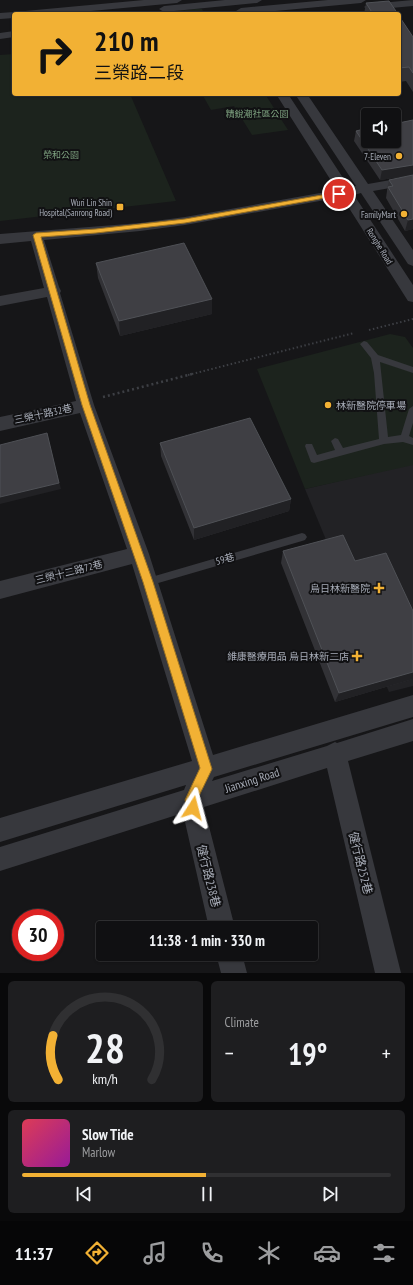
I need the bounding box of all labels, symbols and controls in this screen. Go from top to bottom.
text: 210 m [94,22,158,59]
icon: right [28,28,80,80]
text: 三榮路二段 [94,61,184,84]
park label: 精銳潮社區公園 [225,108,289,119]
map controls [361,108,401,148]
button: sound [361,108,401,148]
park label: 榮和公園 [43,149,79,160]
place label: 7-Eleven [364,151,391,162]
marker: 7-Eleven [394,151,404,161]
pin [322,177,356,211]
icon: arrive [328,183,350,205]
place label: Wuri Lin Shin Hospital(Sanrong Road) [39,197,113,219]
marker: Wuri Lin Shin Hospital(Sanrong Road) [115,202,125,212]
place label: FamilyMart [361,209,397,220]
marker: FamilyMart [399,209,409,219]
street label: Ronghe Road [365,226,395,266]
place label: 林新醫院停車場 [336,399,406,412]
marker: 林新醫院停車場 [323,400,333,410]
street label: 三榮十路32巷 [13,402,73,426]
street label: 59巷 [214,550,236,568]
street label: 三榮十二路72巷 [34,557,104,587]
place label: 烏日林新醫院 [310,582,370,595]
marker: 烏日林新醫院 [373,582,385,594]
place label: 維康醫療用品 烏日林新二店 [227,650,349,663]
marker: 維康醫療用品 烏日林新二店 [352,651,362,661]
street label: Jianxing Road [222,764,281,796]
position arrow [172,787,214,829]
street label: 健行路252巷 [346,830,376,896]
street label: 健行路238巷 [194,843,224,909]
speed limit sign: 30 [12,909,64,961]
text: 11:38 · 1 min · 330 m [149,931,265,950]
text: Climate [225,1014,259,1031]
text: 28 [85,1020,125,1073]
text: 19° [288,1034,328,1073]
text: − [225,1039,234,1067]
text: + [382,1039,391,1067]
text: km/h [93,1068,118,1087]
text: Slow Tide [82,1125,134,1144]
text: Marlow [82,1144,115,1161]
icon: previous [73,1183,95,1205]
icon: pause [196,1183,218,1205]
icon: next [319,1183,341,1205]
icon: directions [83,1239,111,1267]
icon: music [141,1239,169,1267]
icon: phone [198,1239,226,1267]
icon: climate [255,1239,283,1267]
icon: car [313,1239,341,1267]
icon: filters [370,1239,398,1267]
text: 11:37 [15,1242,54,1265]

